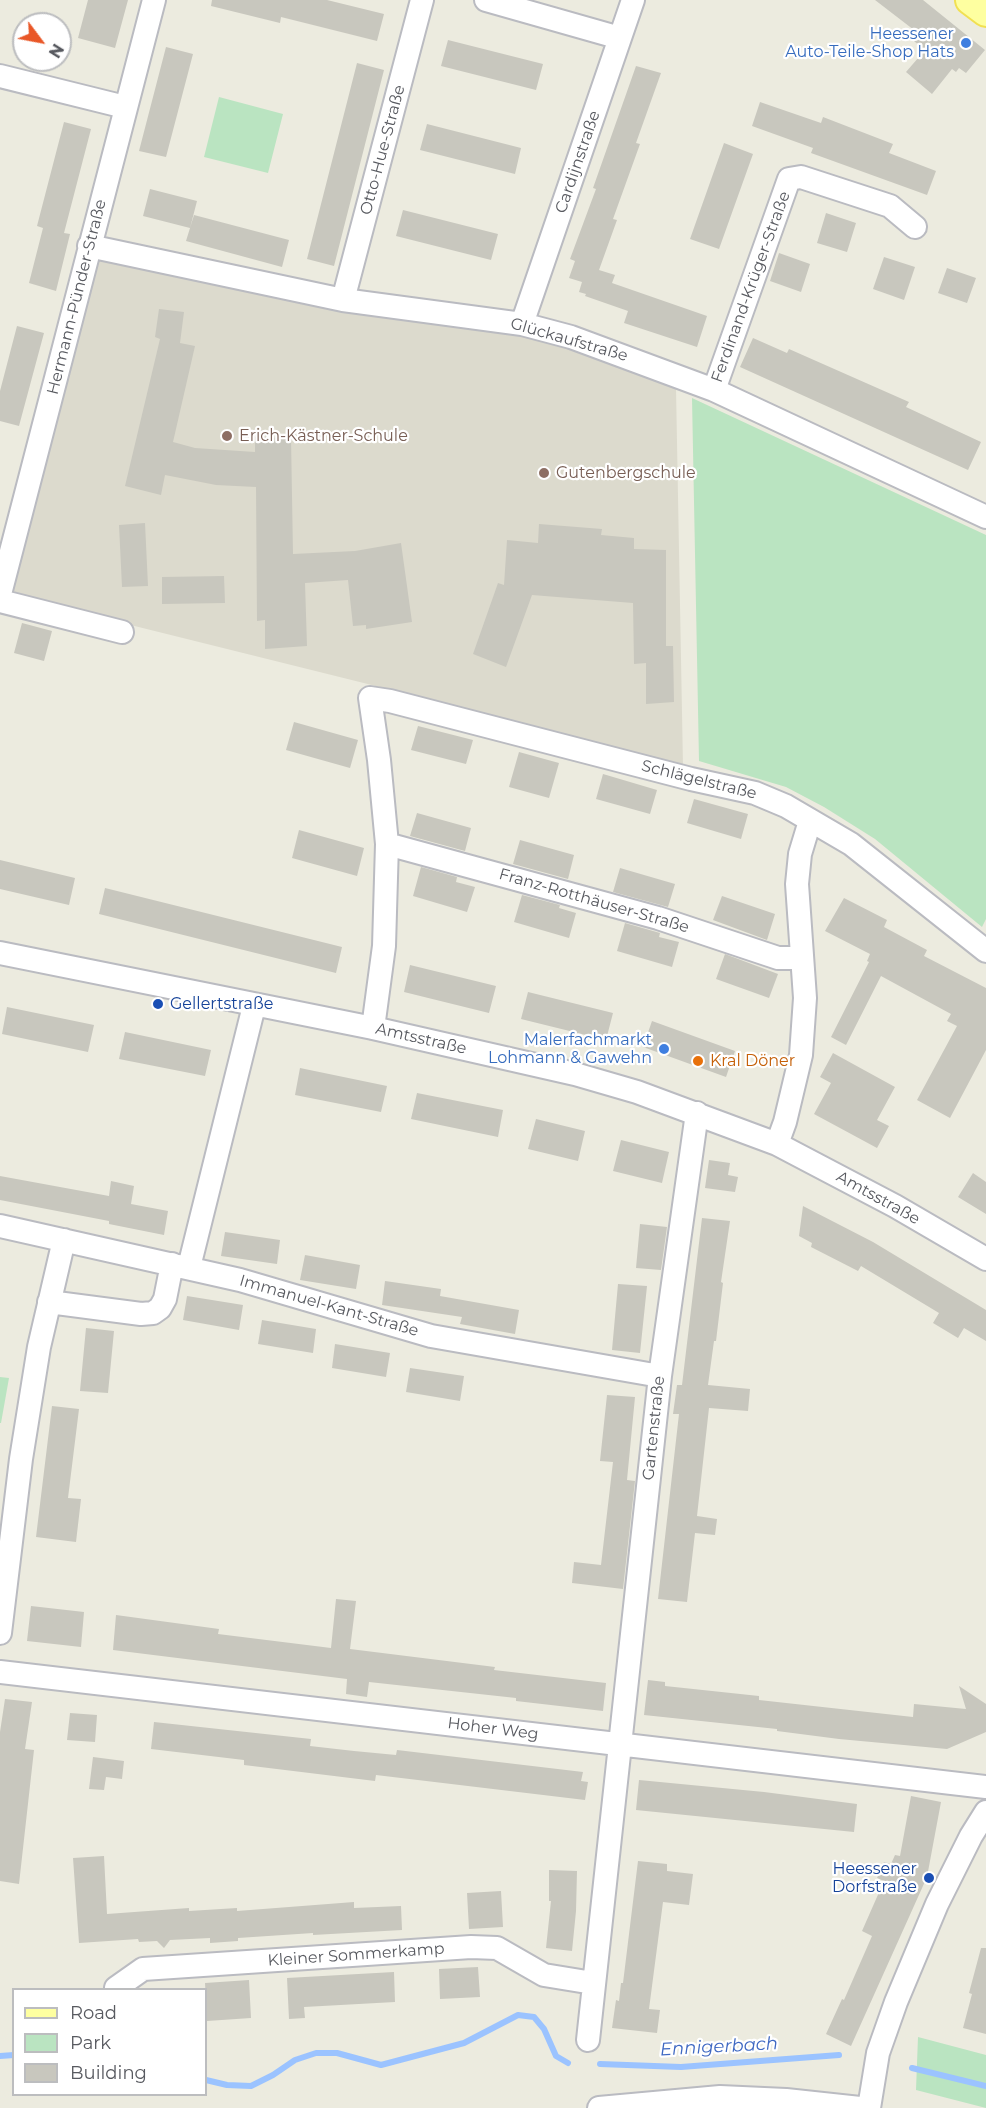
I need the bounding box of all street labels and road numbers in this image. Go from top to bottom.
street label: Otto-Hue-Straße [356,83,410,217]
street label: Cardijnstraße [551,108,605,216]
street label: Ferdinand-Krüger-Straße [707,189,795,385]
street label: Hermann-Pünder-Straße [43,197,111,397]
street label: Glückaufstraße [508,314,630,366]
street label: Schlägelstraße [639,756,759,804]
street label: Franz-Rotthäuser-Straße [497,865,691,937]
street label: Amtsstraße [374,1019,468,1059]
street label: Amtsstraße [833,1167,923,1229]
street label: Immanuel-Kant-Straße [237,1271,421,1341]
street label: Gartenstraße [639,1375,669,1481]
street label: Hoher Weg [446,1714,540,1744]
street label: Kleiner Sommerkamp [267,1939,445,1971]

